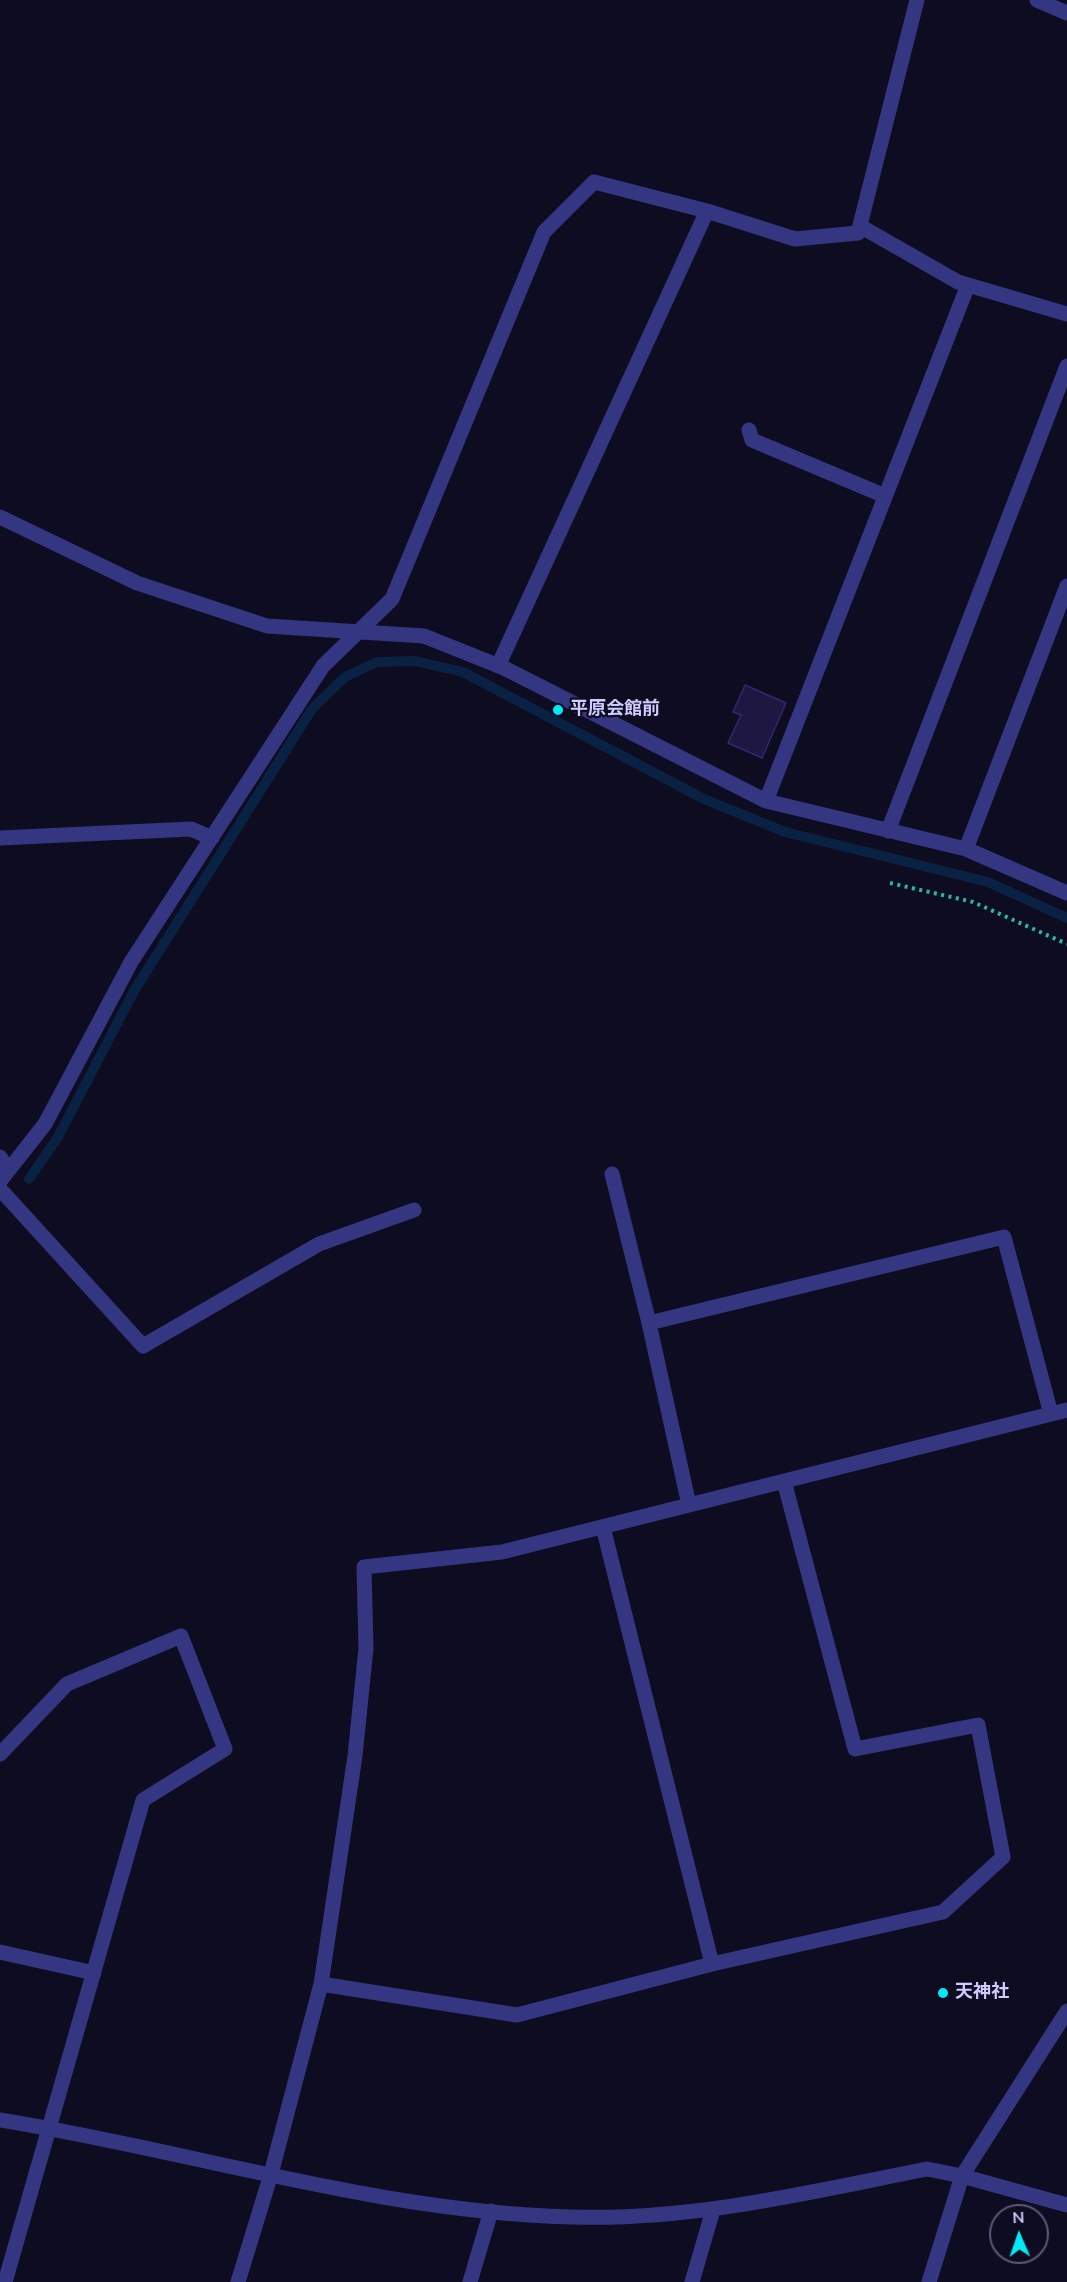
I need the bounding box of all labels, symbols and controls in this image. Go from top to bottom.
place label: 平原会館前 [570,699,660,721]
marker: 平原会館前 [551,703,565,717]
place label: 天神社 [955,1982,1009,2004]
marker: 天神社 [936,1986,950,2000]
north arrow [989,2204,1049,2264]
text: N [1012,2207,1025,2229]

